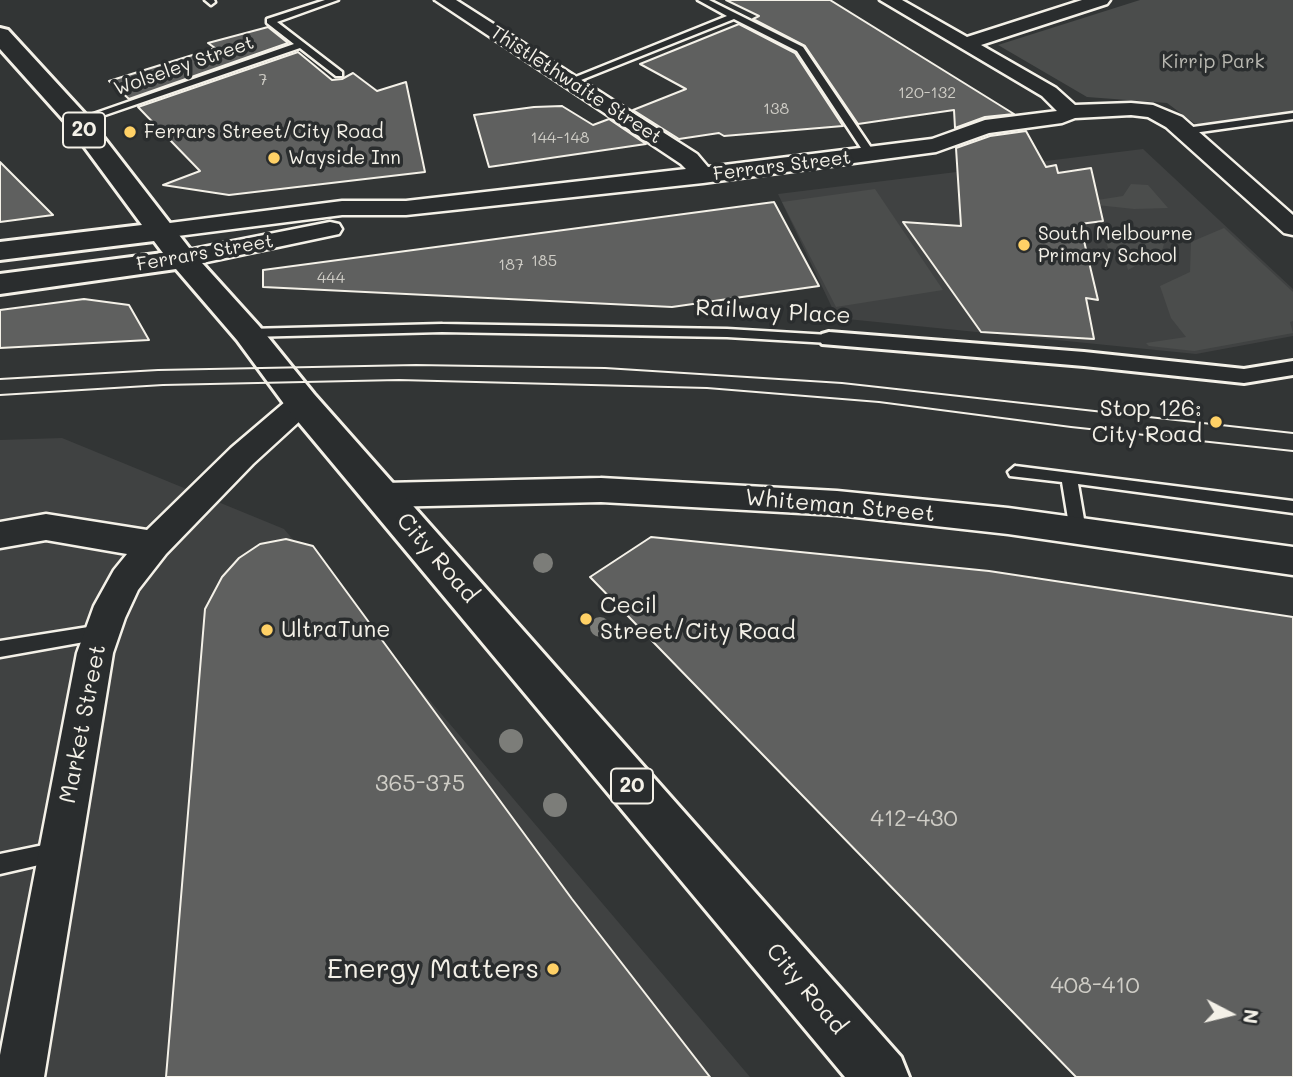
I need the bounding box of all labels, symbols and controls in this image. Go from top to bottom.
street label: Thistlethwaite Street [486,21,666,149]
street label: Wolseley Street [111,31,257,101]
park label: Kirrip Park [1161,51,1265,73]
house number: 7 [259,70,267,90]
house number: 120-132 [898,83,956,103]
house number: 138 [763,99,789,119]
road number: 20 [63,113,105,148]
place label: Ferrars Street/City Road [144,121,384,143]
marker: Ferrars Street/City Road [122,124,138,140]
house number: 144-148 [531,128,589,148]
street label: Ferrars Street [712,146,852,186]
place label: Wayside Inn [288,147,401,169]
marker: Wayside Inn [266,150,282,166]
place label: South Melbourne Primary School [1038,223,1193,267]
street label: Ferrars Street [135,230,275,276]
marker: South Melbourne Primary School [1016,237,1032,253]
house number: 185 [531,251,557,271]
house number: 187 [498,255,524,275]
house number: 444 [317,268,345,288]
street label: Railway Place [695,294,851,330]
place label: Stop 126: City Road [1092,395,1202,449]
marker: Stop 126: City Road [1208,414,1224,430]
street label: Whiteman Street [744,484,936,528]
street label: City Road [390,507,484,609]
place label: Cecil Street/City Road [600,592,796,646]
marker: Cecil Street/City Road [578,611,594,627]
place label: UltraTune [281,616,390,644]
marker: UltraTune [259,622,275,638]
street label: Market Street [54,642,112,806]
road number: 20 [611,768,653,804]
house number: 365-375 [375,770,465,798]
house number: 412-430 [870,805,958,833]
street label: City Road [760,938,852,1040]
place label: Energy Matters [327,952,539,986]
marker: Energy Matters [545,961,561,977]
house number: 408-410 [1050,972,1140,1000]
north arrow [1195,979,1265,1049]
text: N [1238,1008,1265,1025]

